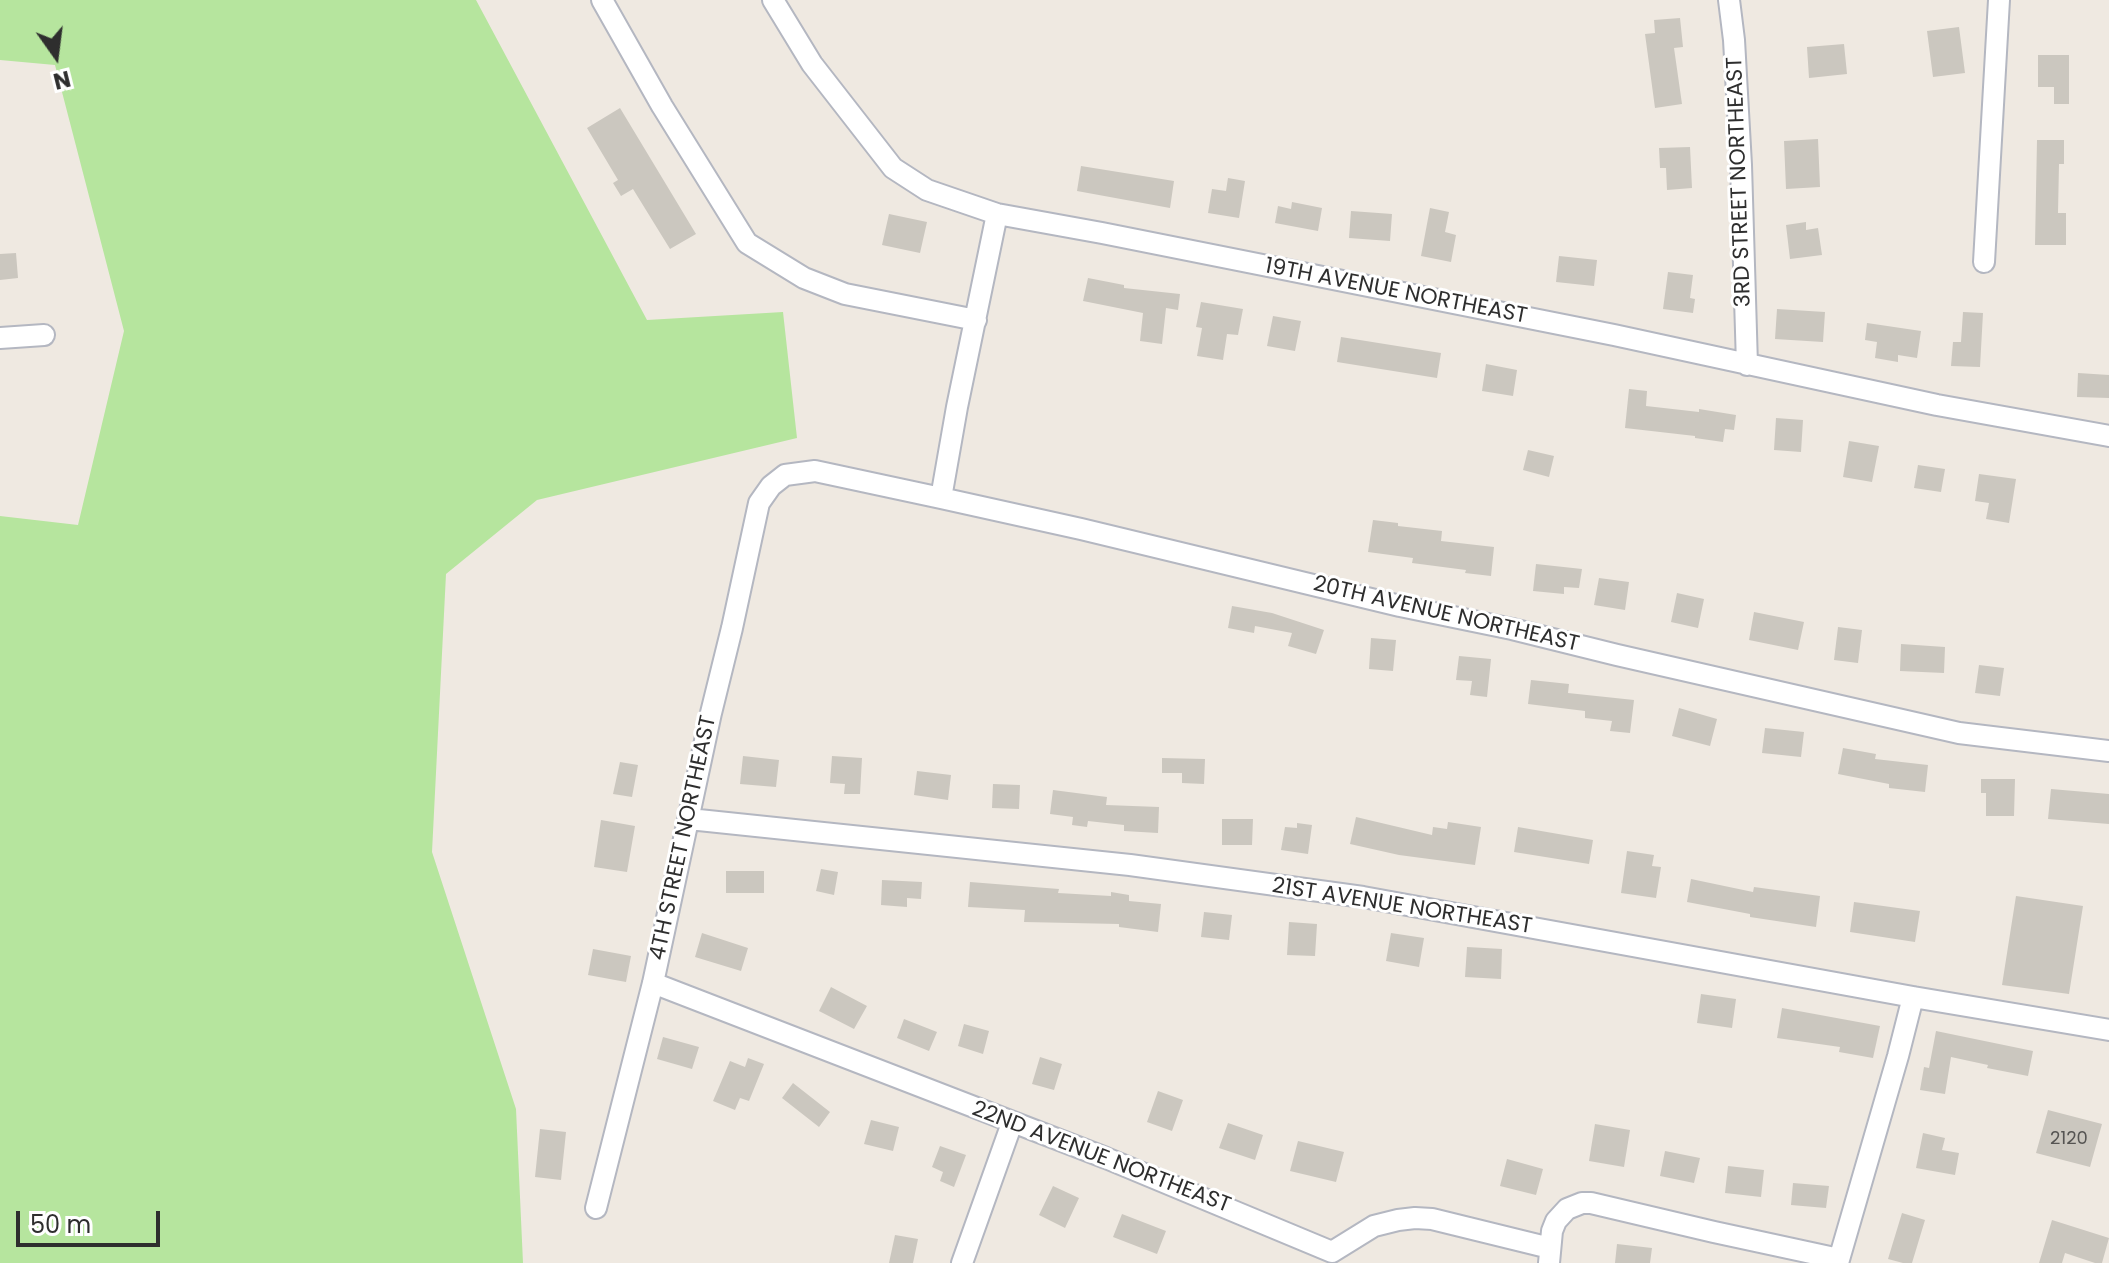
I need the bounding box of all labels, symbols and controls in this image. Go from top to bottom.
north arrow [16,16,96,96]
street label: 3RD STREET NORTHEAST [1722,56,1758,308]
text: N [50,63,74,97]
street label: 19TH AVENUE NORTHEAST [1263,254,1529,330]
street label: 20TH AVENUE NORTHEAST [1310,572,1582,658]
street label: 4TH STREET NORTHEAST [645,713,723,963]
street label: 21ST AVENUE NORTHEAST [1270,873,1534,941]
street label: 22ND AVENUE NORTHEAST [968,1096,1234,1220]
house number: 2120 [2050,1128,2088,1150]
scale bar [20,1195,164,1245]
text: 50 m [30,1208,91,1241]

